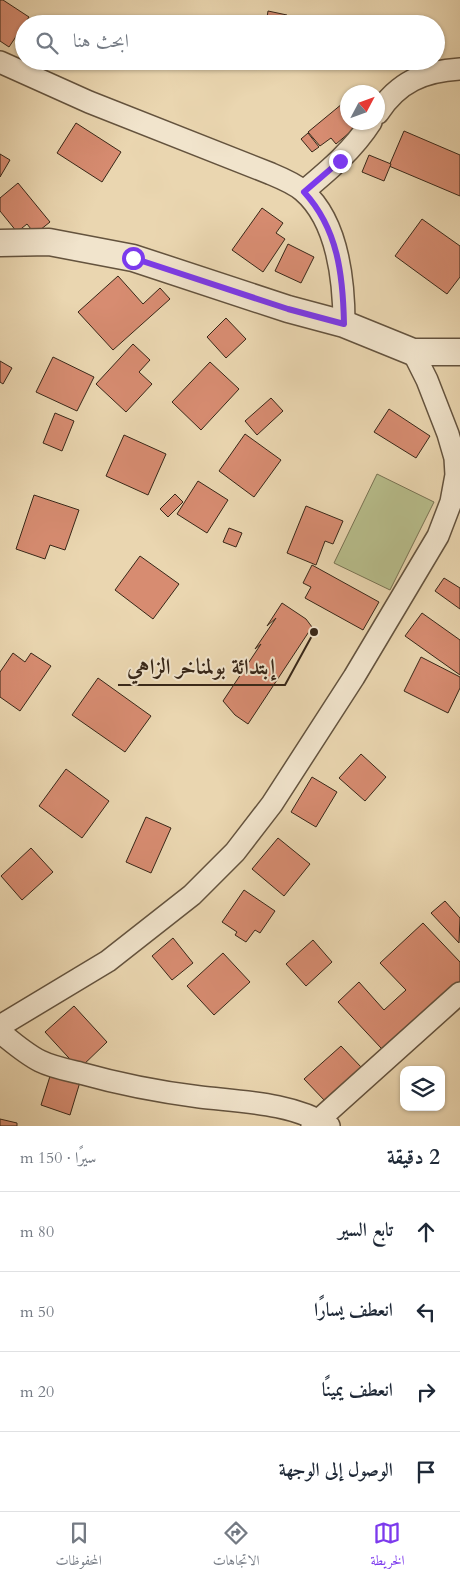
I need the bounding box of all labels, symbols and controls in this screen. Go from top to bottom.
search box [15,15,445,70]
text: ابحث هنا [73,28,129,54]
icon: search [33,29,61,57]
north arrow [340,85,385,130]
route end [329,150,352,173]
route start [122,247,145,270]
callout: إبتدائة بولمناخر الزاهي [118,648,285,685]
text: إبتدائة بولمناخر الزاهي [126,652,277,685]
map controls [400,1066,445,1111]
button: layers [400,1066,445,1111]
text: 2 دقيقة [387,1143,440,1172]
text: سيرًا · 150 m [20,1147,96,1169]
text: تابع السير [338,1217,393,1243]
icon: ahead [412,1218,440,1246]
text: 80 m [20,1221,54,1243]
text: انعطف يسارًا [314,1297,393,1323]
icon: left [412,1298,440,1326]
text: 50 m [20,1301,54,1323]
text: انعطف يمينًا [322,1377,393,1403]
icon: right [412,1378,440,1406]
text: 20 m [20,1381,54,1403]
text: الوصول إلى الوجهة [279,1457,393,1483]
icon: arrive [412,1458,440,1486]
tab: المحفوظات [56,1519,102,1574]
tab: الاتجاهات [213,1519,259,1574]
tab: الخريطة [370,1519,405,1574]

